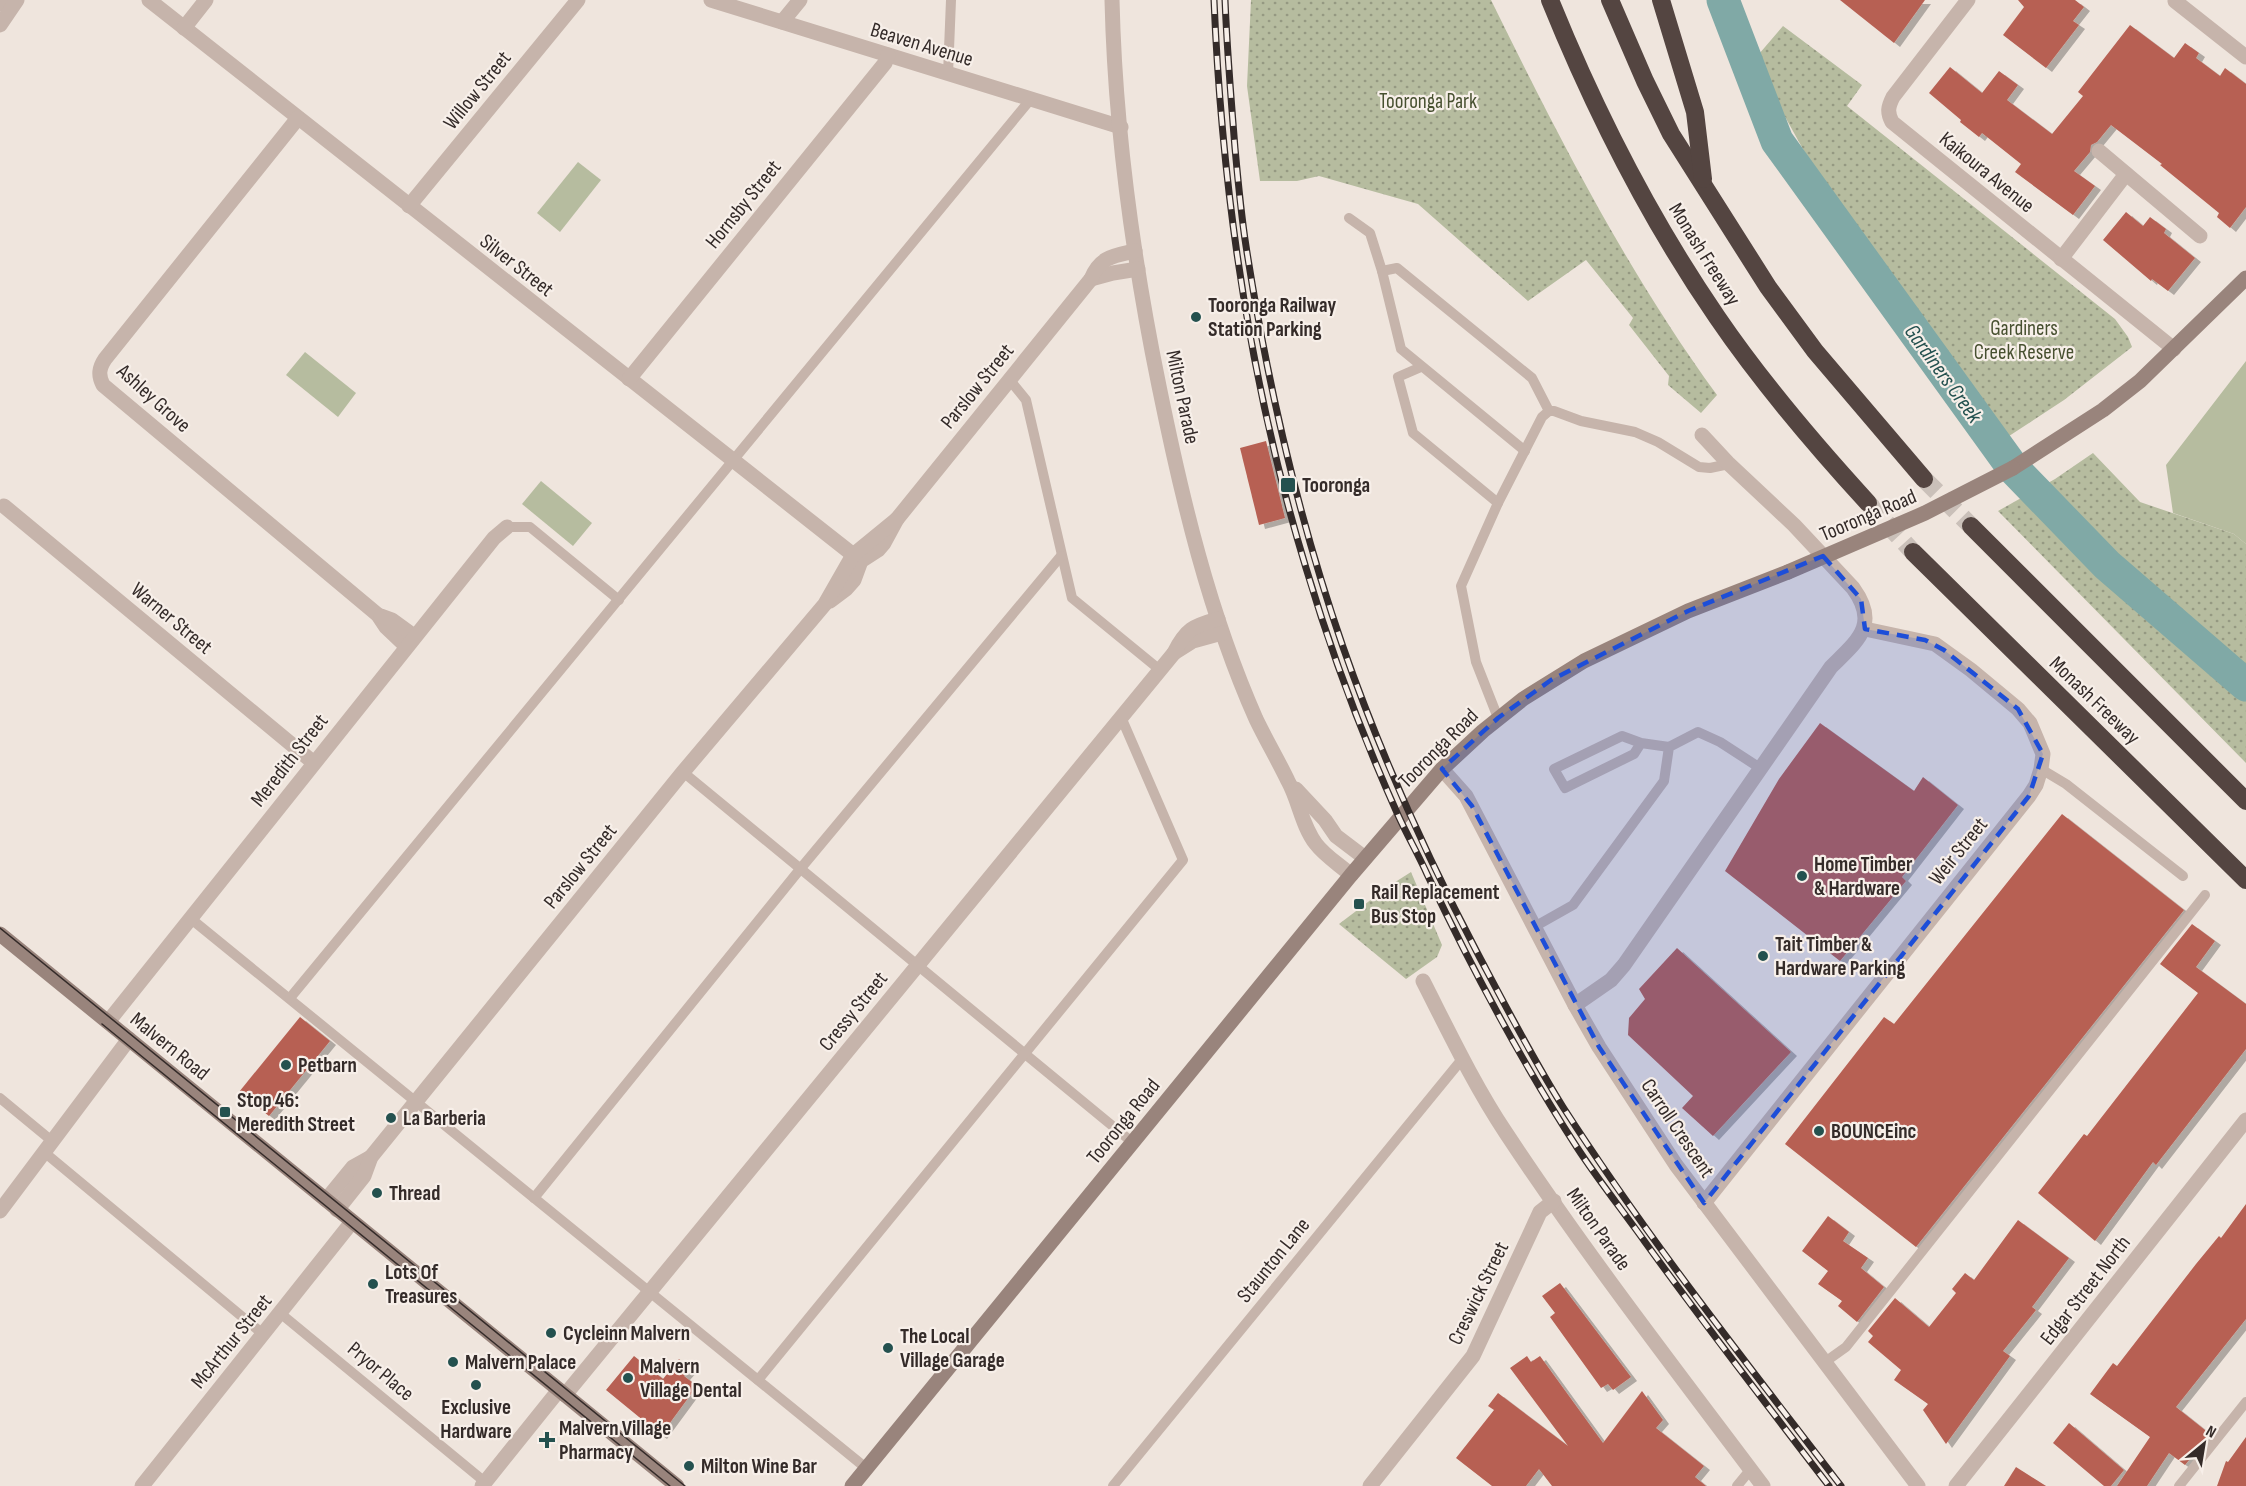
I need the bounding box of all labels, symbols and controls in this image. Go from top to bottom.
street label: Beaven Avenue [868,17,976,72]
street label: Willow Street [438,46,517,134]
park label: Tooronga Park [1379,89,1477,114]
street label: Kaikoura Avenue [1934,126,2039,218]
street label: Hornsby Street [700,155,787,253]
street label: Monash Freeway [1663,198,1746,310]
street label: Silver Street [475,229,559,302]
place label: Tooronga Railway Station Parking [1208,293,1336,342]
marker: Tooronga Railway Station Parking [1189,310,1203,324]
park label: Gardiners Creek Reserve [1974,316,2074,365]
water label: Gardiners Creek [1898,319,1988,429]
street label: Parslow Street [936,339,1019,434]
street label: Milton Parade [1160,348,1205,446]
street label: Ashley Grove [111,358,196,438]
place label: Tooronga [1302,473,1370,498]
marker: Tooronga [1279,476,1297,494]
street label: Tooronga Road [1816,484,1920,547]
street label: Warner Street [126,577,217,660]
street label: Monash Freeway [2044,651,2145,750]
street label: Tooronga Road [1393,703,1483,793]
street label: Meredith Street [245,709,333,812]
street label: Weir Street [1924,813,1993,890]
street label: Parslow Street [539,819,622,914]
place label: Home Timber & Hardware [1814,852,1913,901]
marker: Home Timber & Hardware [1795,869,1809,883]
place label: Rail Replacement Bus Stop [1371,880,1500,929]
marker: Rail Replacement Bus Stop [1352,897,1366,911]
place label: Tait Timber & Hardware Parking [1775,932,1906,981]
marker: Tait Timber & Hardware Parking [1756,949,1770,963]
street label: Cressy Street [814,967,893,1056]
street label: Malvern Road [125,1007,214,1086]
place label: Petbarn [298,1053,357,1078]
marker: Petbarn [279,1058,293,1072]
street label: Tooronga Road [1081,1074,1165,1169]
street label: Carroll Crescent [1635,1074,1720,1182]
place label: Stop 46: Meredith Street [237,1088,355,1137]
marker: Stop 46: Meredith Street [218,1105,232,1119]
place label: La Barberia [403,1106,486,1131]
marker: La Barberia [384,1111,398,1125]
place label: BOUNCEinc [1831,1119,1917,1144]
marker: BOUNCEinc [1812,1124,1826,1138]
place label: Thread [389,1181,440,1206]
street label: Milton Parade [1561,1183,1636,1275]
marker: Thread [370,1186,384,1200]
street label: Staunton Lane [1232,1213,1315,1308]
street label: Edgar Street North [2035,1231,2136,1350]
street label: Creswick Street [1443,1238,1514,1349]
place label: Lots Of Treasures [385,1260,457,1309]
marker: Lots Of Treasures [366,1277,380,1291]
street label: McArthur Street [186,1289,277,1394]
place label: Cycleinn Malvern [563,1321,690,1346]
place label: The Local Village Garage [900,1324,1005,1373]
marker: Cycleinn Malvern [544,1326,558,1340]
street label: Pryor Place [343,1337,419,1406]
marker: The Local Village Garage [881,1341,895,1355]
place label: Malvern Palace [465,1350,576,1375]
place label: Malvern Village Dental [640,1354,742,1403]
marker: Malvern Palace [446,1355,460,1369]
marker: Malvern Village Dental [621,1371,635,1385]
marker: Exclusive Hardware [469,1378,483,1392]
place label: Exclusive Hardware [440,1395,512,1444]
north arrow [2174,1414,2234,1474]
place label: Malvern Village Pharmacy [559,1416,671,1465]
text: N [2202,1422,2219,1443]
marker: Malvern Village Pharmacy [540,1433,554,1447]
place label: Milton Wine Bar [701,1454,818,1479]
marker: Milton Wine Bar [682,1459,696,1473]

